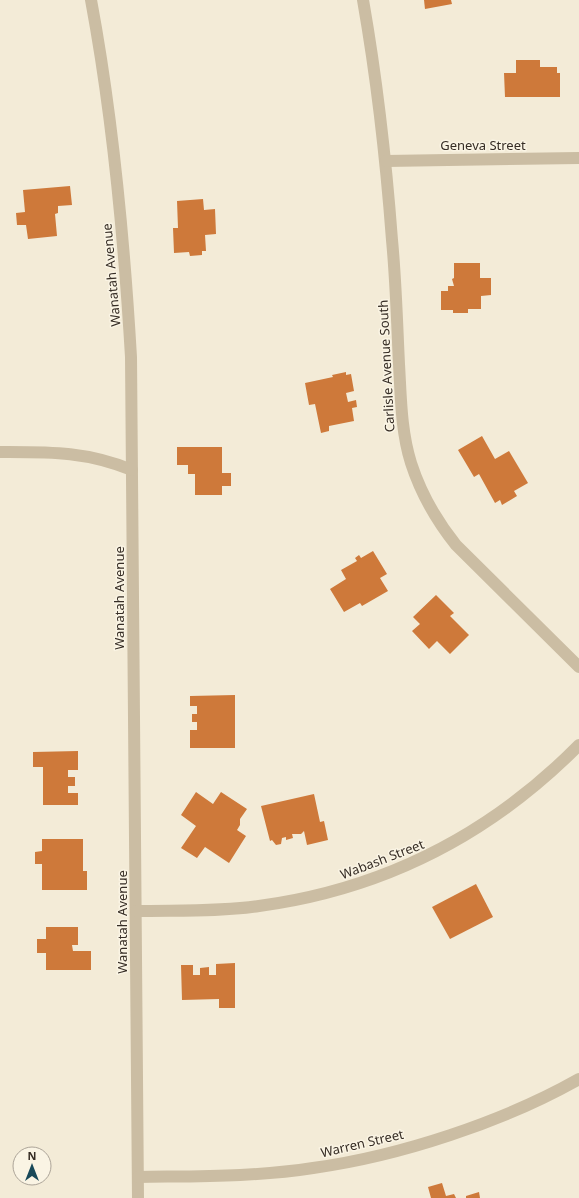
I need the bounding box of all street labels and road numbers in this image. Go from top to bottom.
street label: Geneva Street [440,136,526,154]
street label: Wanatah Avenue [98,223,124,327]
street label: Carlisle Avenue South [374,299,398,433]
street label: Wanatah Avenue [110,546,128,650]
street label: Wabash Street [338,835,427,883]
street label: Wanatah Avenue [113,870,131,974]
street label: Warren Street [319,1125,406,1161]

